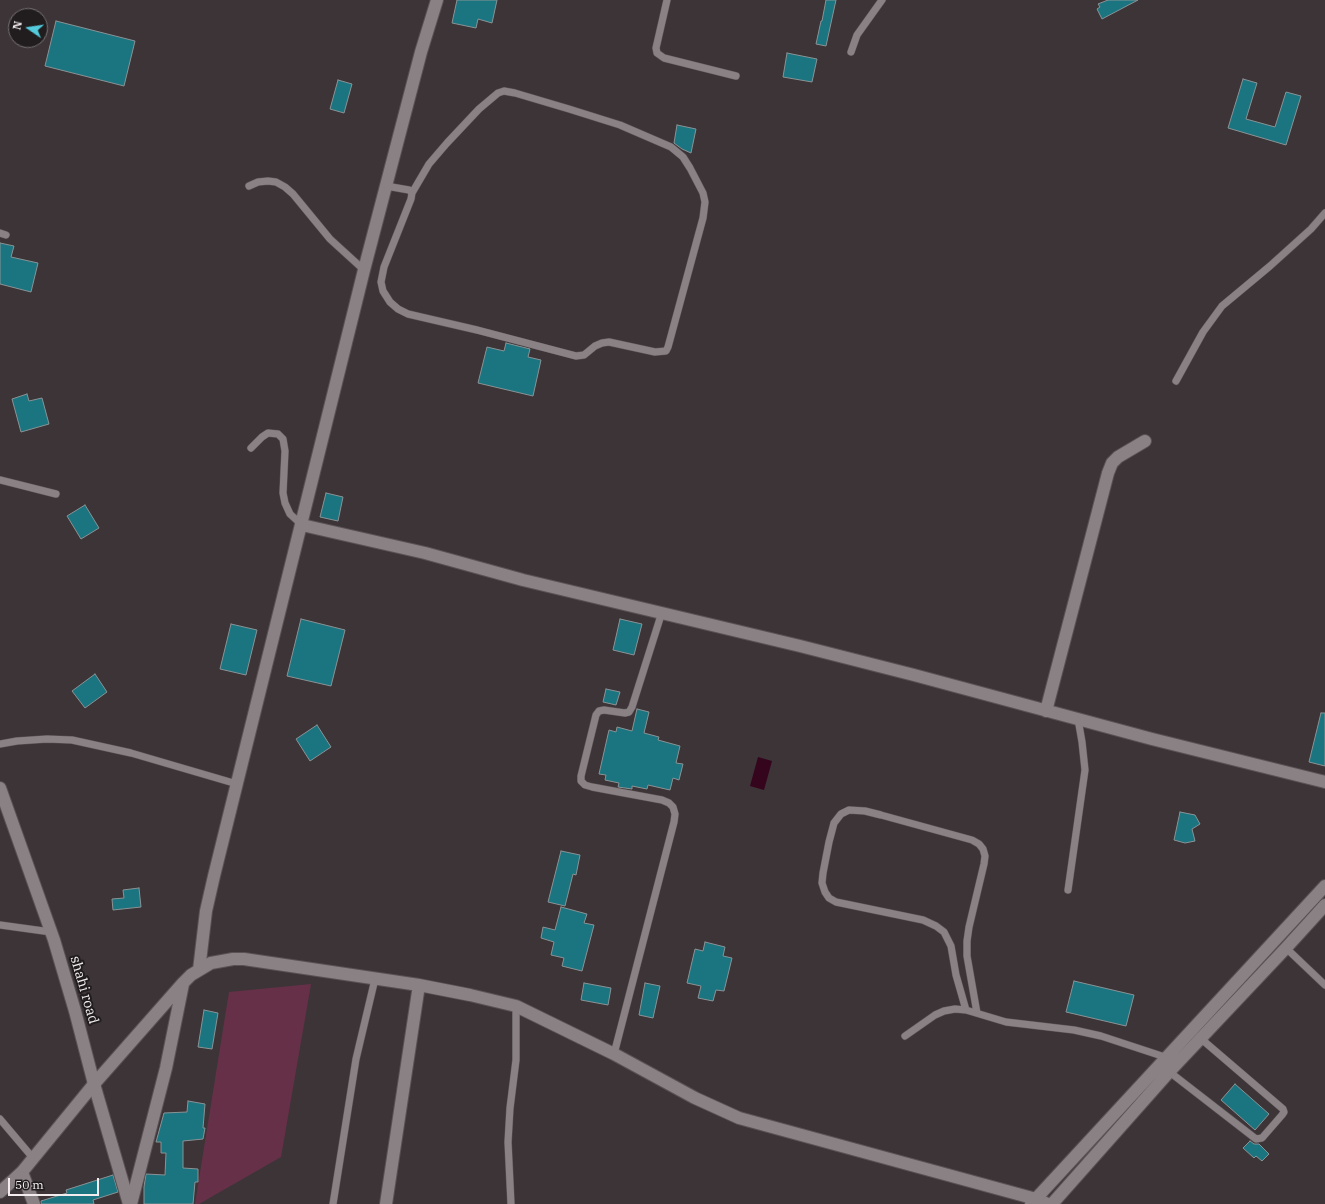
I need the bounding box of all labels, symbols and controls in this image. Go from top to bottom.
north arrow [8,8,48,48]
text: N [9,20,25,31]
street label: shahi road [66,954,102,1026]
scale bar [10,1170,101,1196]
text: 50 m [15,1177,44,1192]

